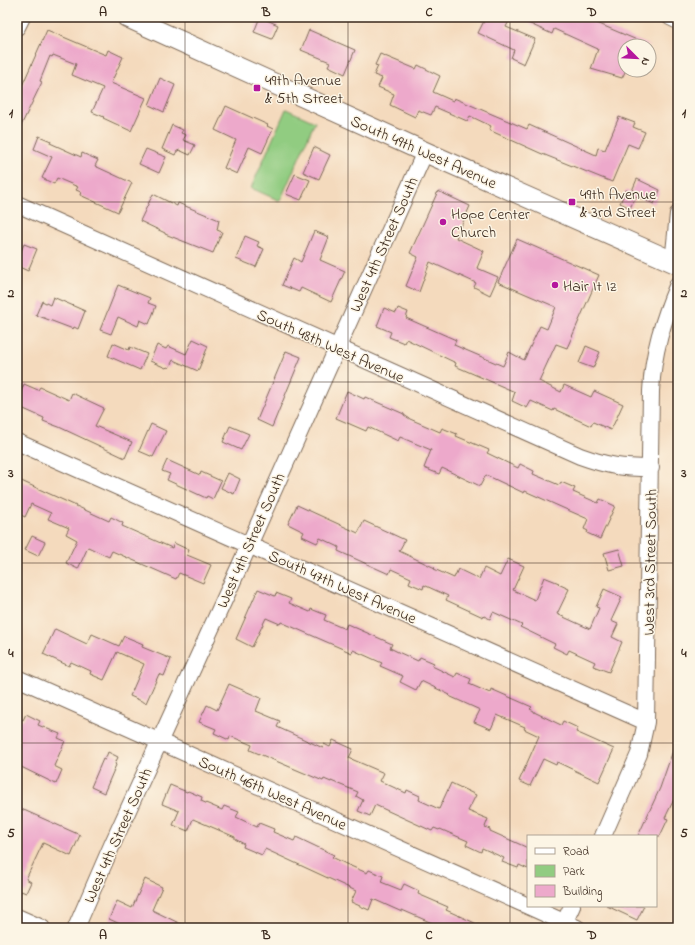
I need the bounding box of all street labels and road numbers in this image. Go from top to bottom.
street label: South 49th West Avenue [346,110,501,196]
street label: West 4th Street South [344,173,425,316]
street label: South 48th West Avenue [253,303,409,390]
street label: West 4th Street South [211,469,292,612]
street label: West 3rd Street South [638,489,664,636]
street label: South 47th West Avenue [264,544,421,632]
street label: South 46th West Avenue [194,750,351,838]
street label: West 4th Street South [78,764,159,907]

